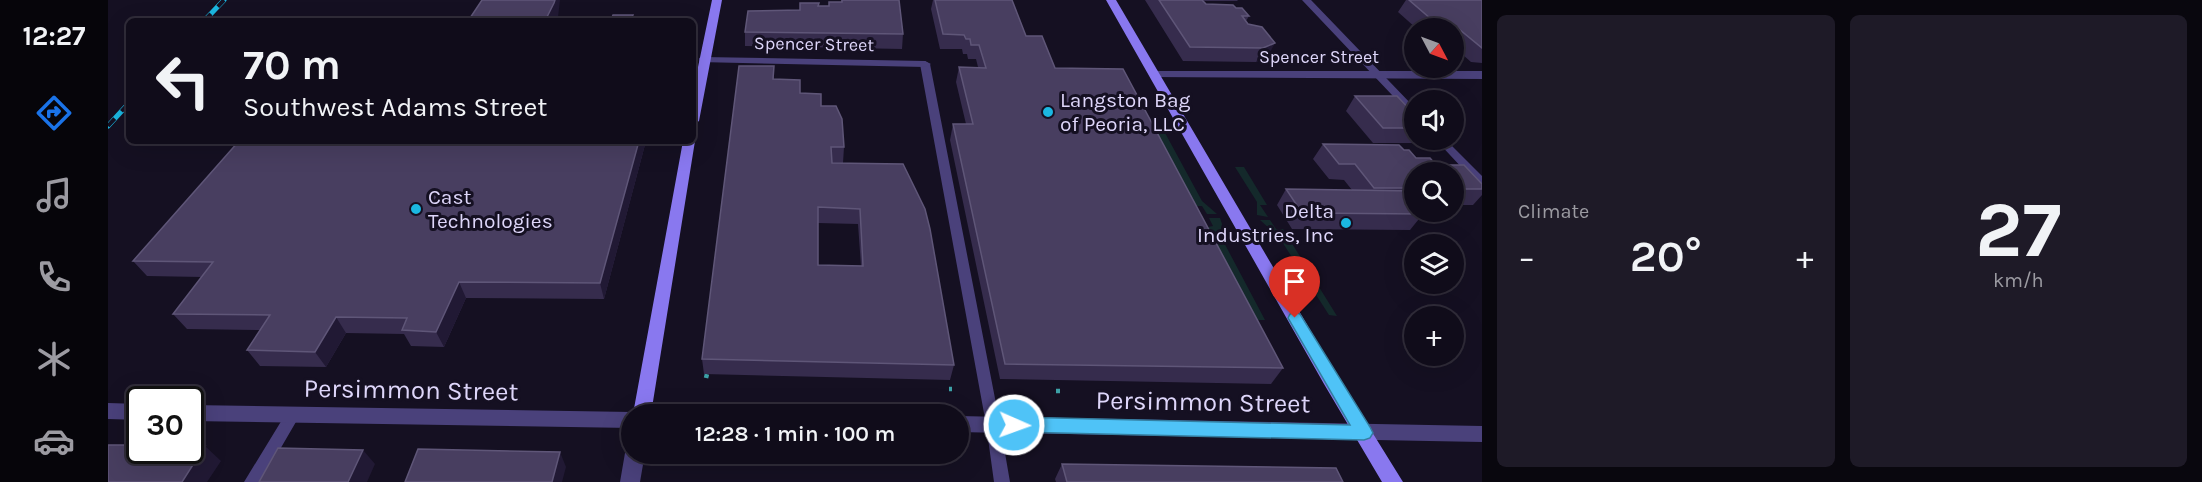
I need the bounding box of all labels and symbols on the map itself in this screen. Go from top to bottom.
north arrow [1404,18,1464,78]
street label: Spencer Street [754,32,875,56]
street label: Spencer Street [1259,46,1379,68]
place label: Langston Bag of Peoria, LLC [1060,88,1191,136]
marker: Langston Bag of Peoria, LLC [1041,105,1055,119]
place label: Cast Technologies [428,185,553,233]
place label: Delta Industries, Inc [1197,199,1334,247]
marker: Cast Technologies [409,202,423,216]
marker: Delta Industries, Inc [1339,216,1353,230]
pin [1269,256,1320,318]
street label: Persimmon Street [303,373,519,407]
street label: Persimmon Street [1095,385,1311,419]
speed limit sign: 30 [126,386,204,464]
position arrow [982,393,1046,457]

